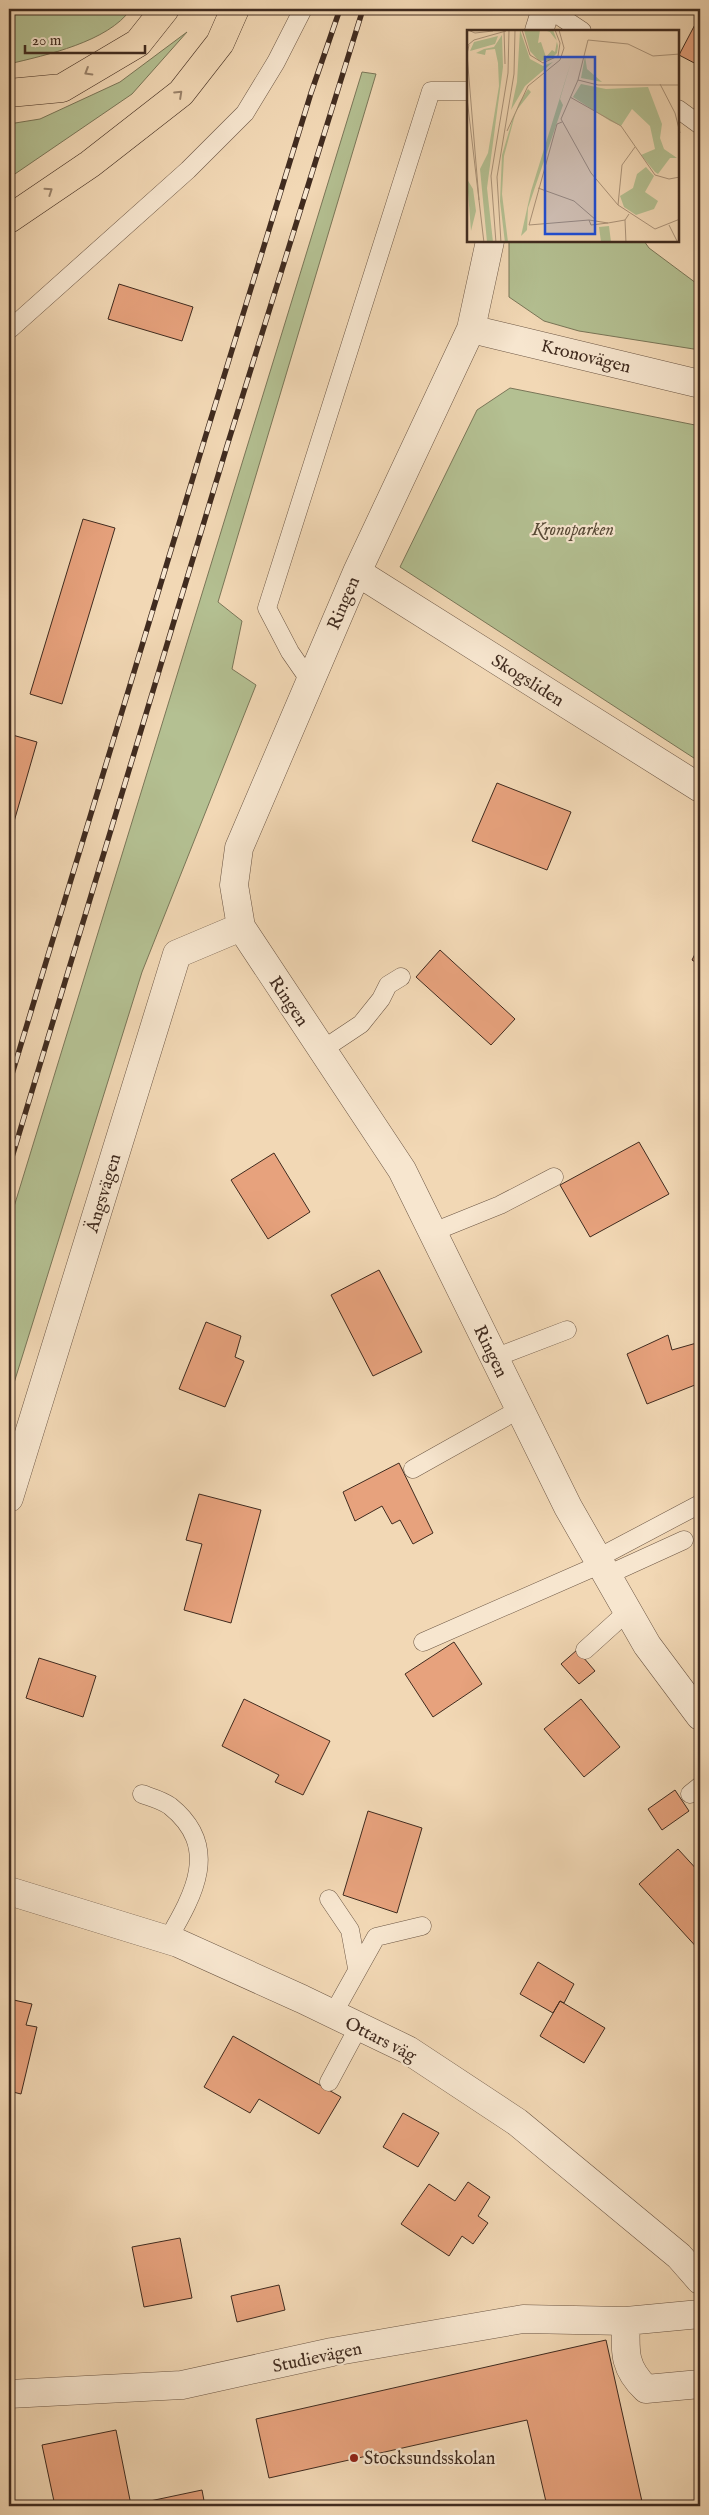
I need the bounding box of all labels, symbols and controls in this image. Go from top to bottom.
scale bar [25,22,145,54]
inset map [467,30,679,242]
text: 20 m [32,31,62,50]
one-way arrow [85,66,94,76]
one-way arrow [173,91,182,100]
one-way arrow [43,188,53,197]
street label: Kronovägen [538,335,633,380]
park label: Kronoparken [531,519,614,542]
street label: Ringen [323,573,366,634]
street label: Skogsliden [487,650,568,713]
street label: Ringen [263,972,313,1032]
street label: Ängsvägen [80,1151,127,1237]
street label: Ringen [467,1322,512,1382]
street label: Ottars väg [341,2013,420,2068]
street label: Studievägen [271,2338,364,2379]
place label: Stocksundsskolan [364,2448,496,2471]
marker: Stocksundsskolan [348,2452,360,2464]

